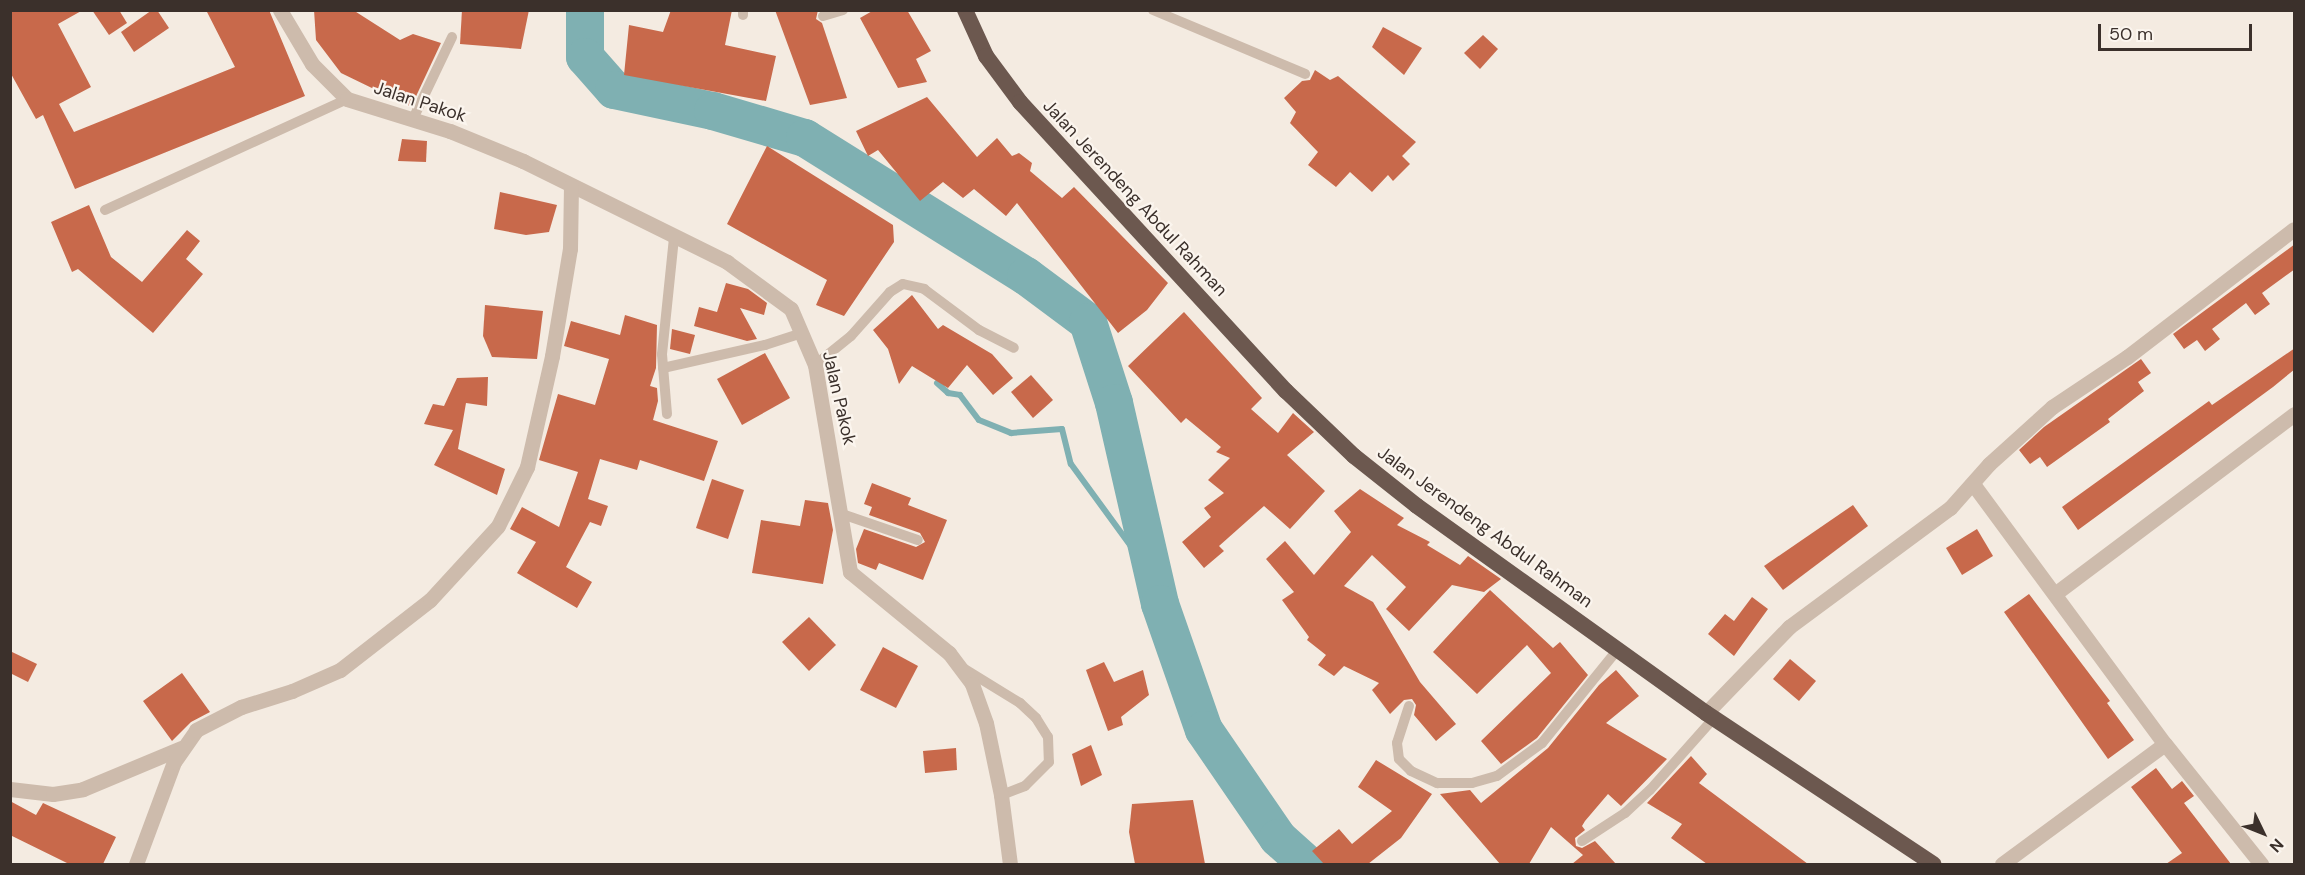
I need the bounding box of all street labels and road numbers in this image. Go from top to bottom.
street label: Jalan Pakok [371,77,469,127]
street label: Jalan Jerendeng Abdul Rahman [1038,95,1232,301]
street label: Jalan Pakok [818,349,860,447]
street label: Jalan Jerendeng Abdul Rahman [1373,442,1597,612]

